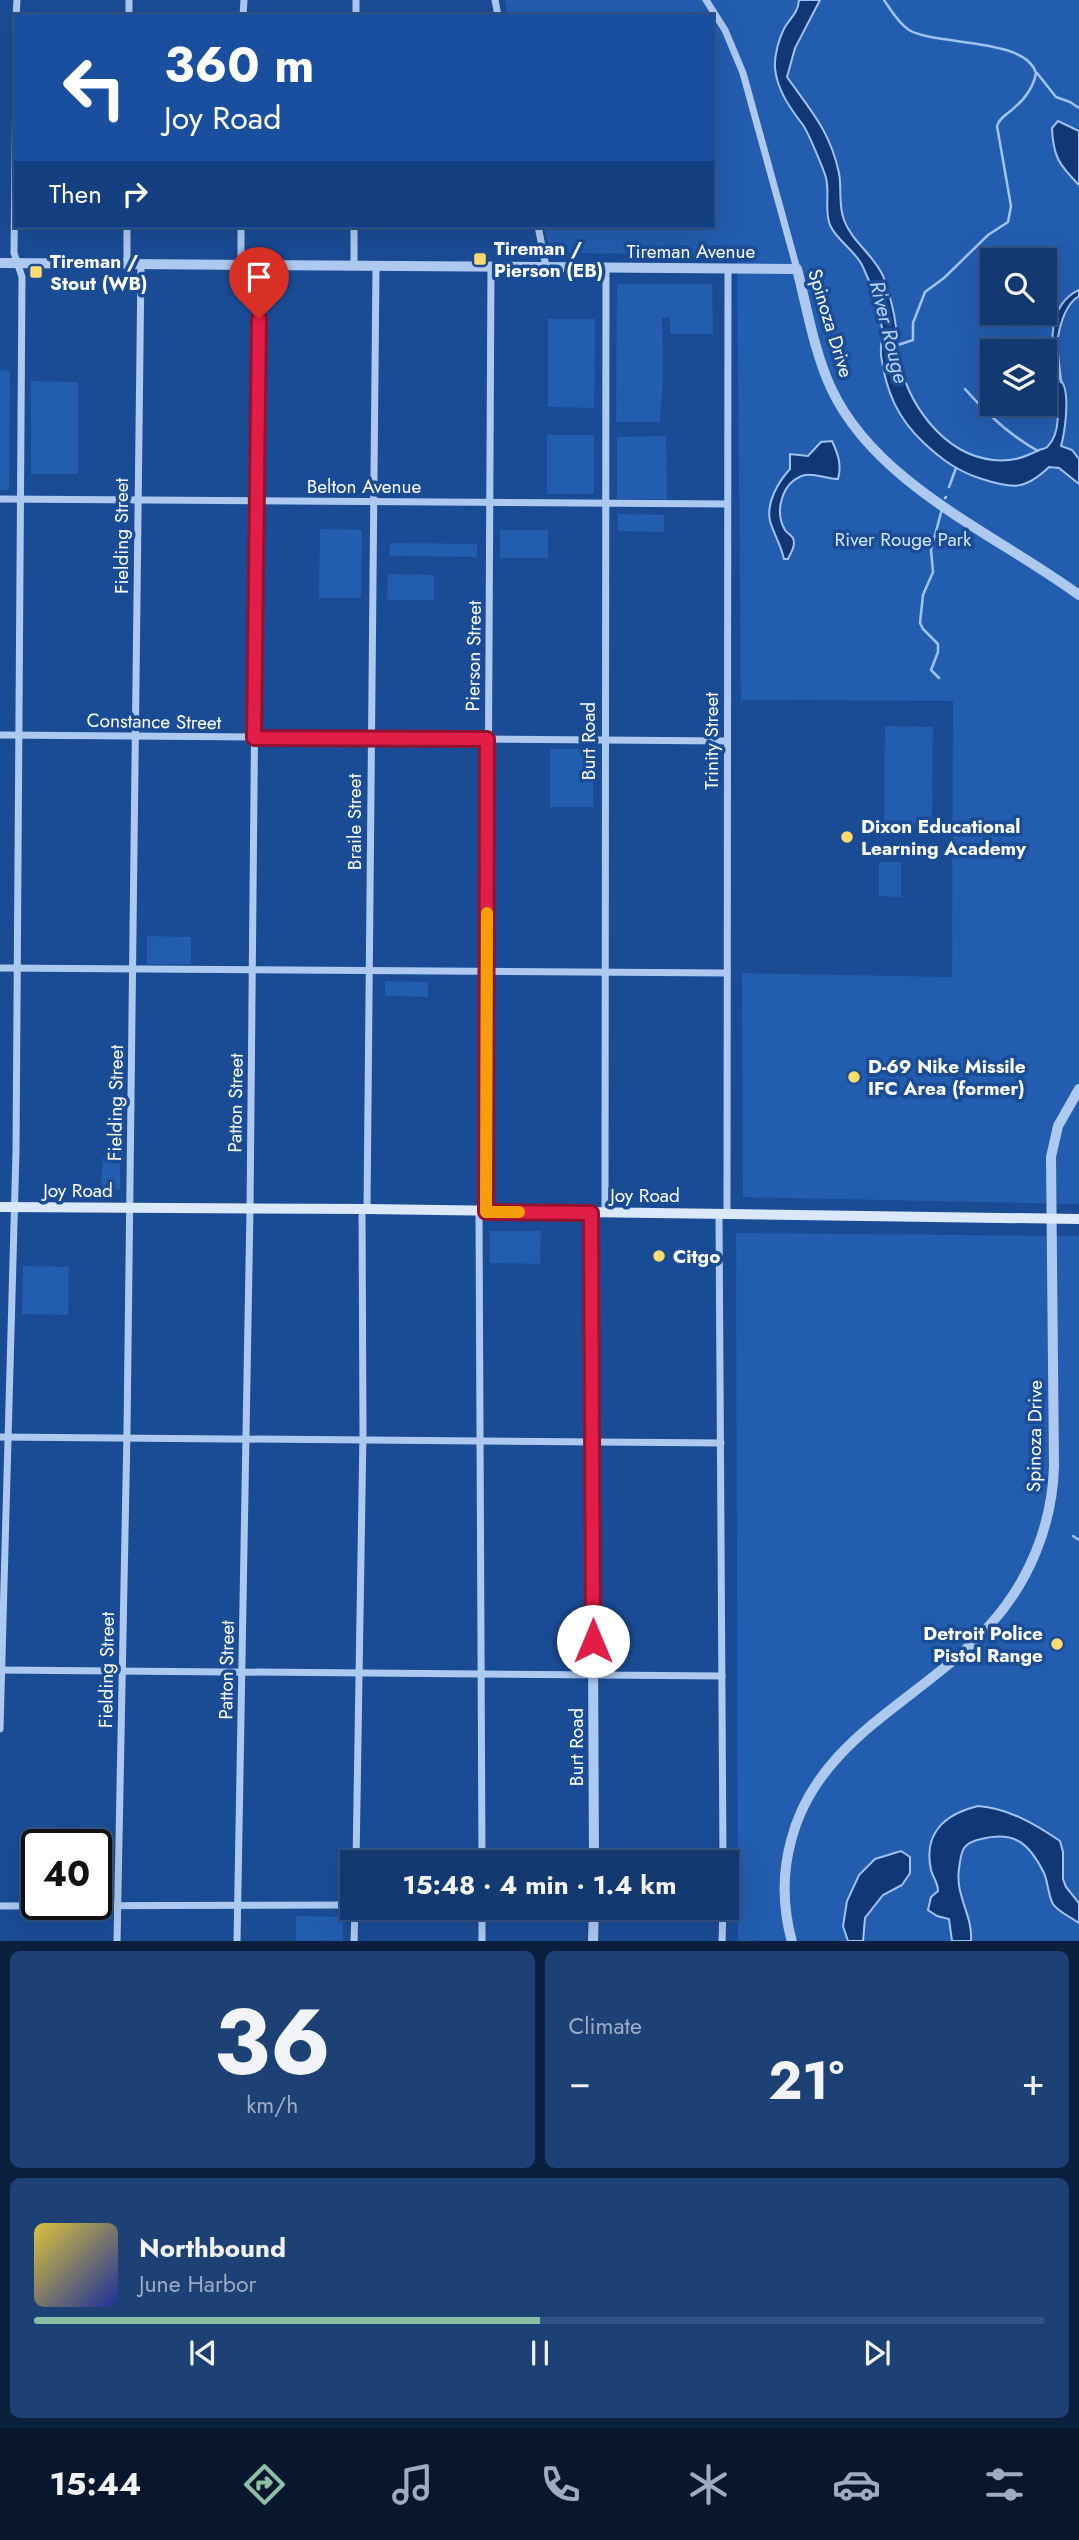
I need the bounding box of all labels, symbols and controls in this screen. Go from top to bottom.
text: 360 m [164,30,315,100]
icon: left [49,42,140,133]
text: Joy Road [164,95,281,141]
text: Then [49,175,102,213]
icon: right [116,175,154,213]
place label: Tireman / Pierson (EB) [494,235,603,284]
street label: Tireman Avenue [627,238,756,265]
pin [229,247,289,319]
place label: Tireman / Stout (WB) [50,248,148,297]
map controls [980,248,1057,416]
button: search [980,248,1057,325]
marker: Tireman / Pierson (EB) [472,251,488,267]
icon: arrive [240,258,278,296]
marker: Tireman / Stout (WB) [28,264,44,280]
street label: Spinoza Drive [801,266,860,381]
water label: River Rouge [862,278,916,387]
button: layers [980,339,1057,416]
street label: Belton Avenue [307,473,421,500]
street label: Fielding Street [108,477,135,594]
park label: River Rouge Park [835,526,972,553]
street label: Pierson Street [459,600,488,712]
street label: Trinity Street [698,692,725,790]
street label: Burt Road [575,702,602,780]
street label: Constance Street [86,707,222,736]
street label: Braile Street [341,773,368,870]
place label: Dixon Educational Learning Academy [861,813,1027,862]
marker: Dixon Educational Learning Academy [839,829,855,845]
street label: Fielding Street [101,1044,130,1161]
street label: Patton Street [221,1053,250,1153]
place label: D-69 Nike Missile IFC Area (former) [868,1053,1026,1102]
marker: D-69 Nike Missile IFC Area (former) [846,1069,862,1085]
street label: Joy Road [40,1177,113,1204]
street label: Joy Road [607,1182,680,1209]
place label: Citgo [673,1243,720,1270]
marker: Citgo [651,1248,667,1264]
street label: Spinoza Drive [1020,1380,1049,1492]
position arrow [556,1604,630,1678]
street label: Fielding Street [92,1611,121,1728]
street label: Patton Street [212,1620,241,1720]
place label: Detroit Police Pistol Range [923,1620,1043,1669]
marker: Detroit Police Pistol Range [1049,1636,1065,1652]
street label: Burt Road [563,1708,590,1786]
speed limit sign: 40 [21,1829,112,1920]
text: 15:48 · 4 min · 1.4 km [402,1866,677,1904]
text: 36 [214,1977,331,2108]
text: Climate [569,2009,642,2043]
text: 21° [768,2043,844,2119]
text: − [569,2054,591,2109]
text: + [1022,2054,1045,2109]
text: km/h [246,2088,298,2122]
text: Northbound [139,2229,286,2267]
text: June Harbor [139,2267,256,2301]
icon: previous [184,2334,222,2372]
icon: pause [521,2334,559,2372]
icon: next [858,2334,896,2372]
icon: directions [240,2460,289,2509]
icon: music [388,2460,437,2509]
icon: phone [536,2460,585,2509]
icon: climate [684,2460,733,2509]
icon: car [832,2460,881,2509]
icon: filters [980,2460,1029,2509]
text: 15:44 [50,2461,141,2507]

